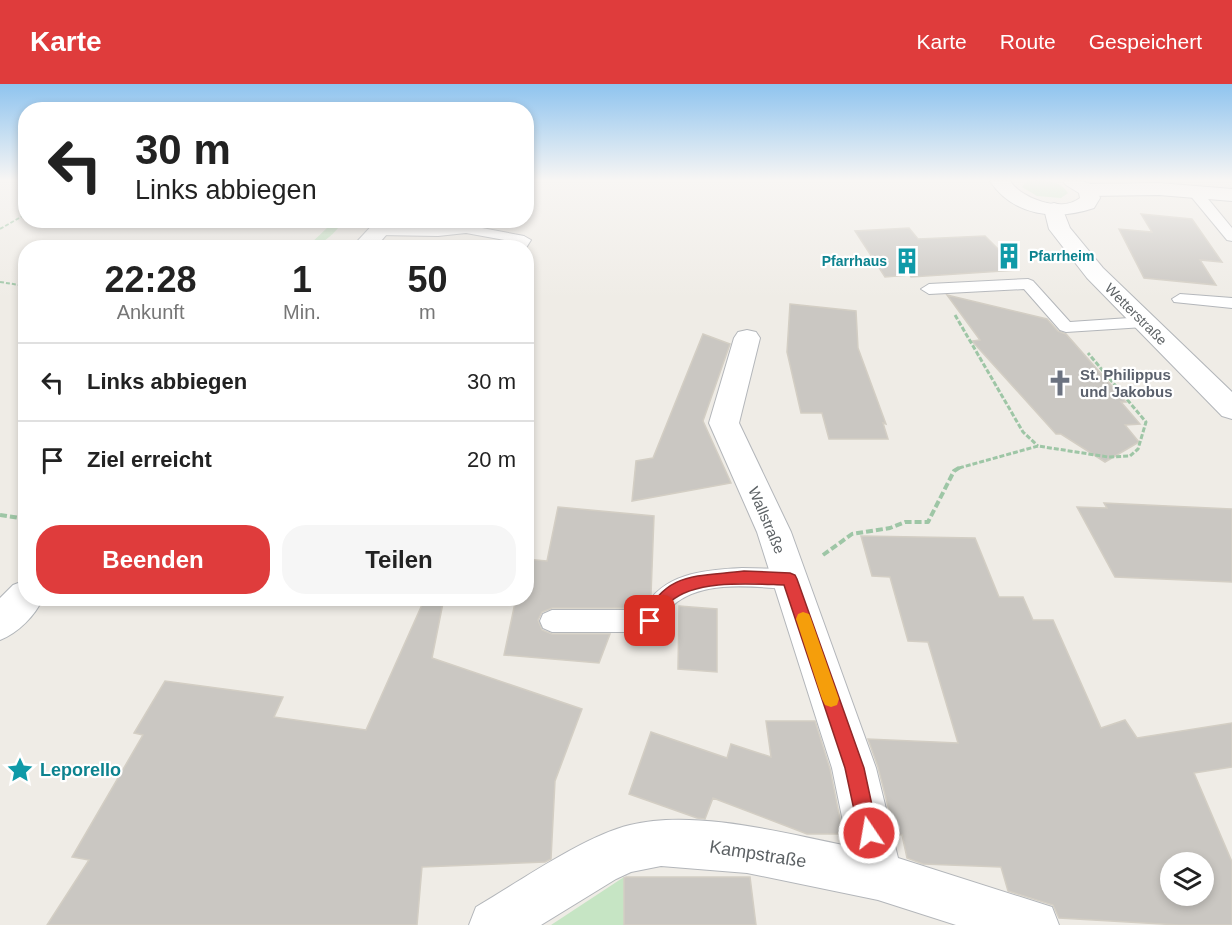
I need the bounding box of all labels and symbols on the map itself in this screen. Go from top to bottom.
building icon: Pfarrheim [994,241,1024,271]
building icon: Pfarrhaus [892,246,922,276]
place label: Pfarrheim [1029,248,1094,264]
place label: Pfarrhaus [822,253,887,269]
street label: Wetterstraße [1102,280,1170,348]
place label: St. Philippus und Jakobus [1080,366,1173,400]
church icon: St. Philippus und Jakobus [1045,368,1075,398]
street label: Wallstraße [745,484,789,556]
pin [624,595,675,646]
place icon: Leporello [5,755,35,785]
place label: Leporello [40,760,121,780]
position arrow [837,801,901,865]
street label: Kampstraße [708,836,808,872]

